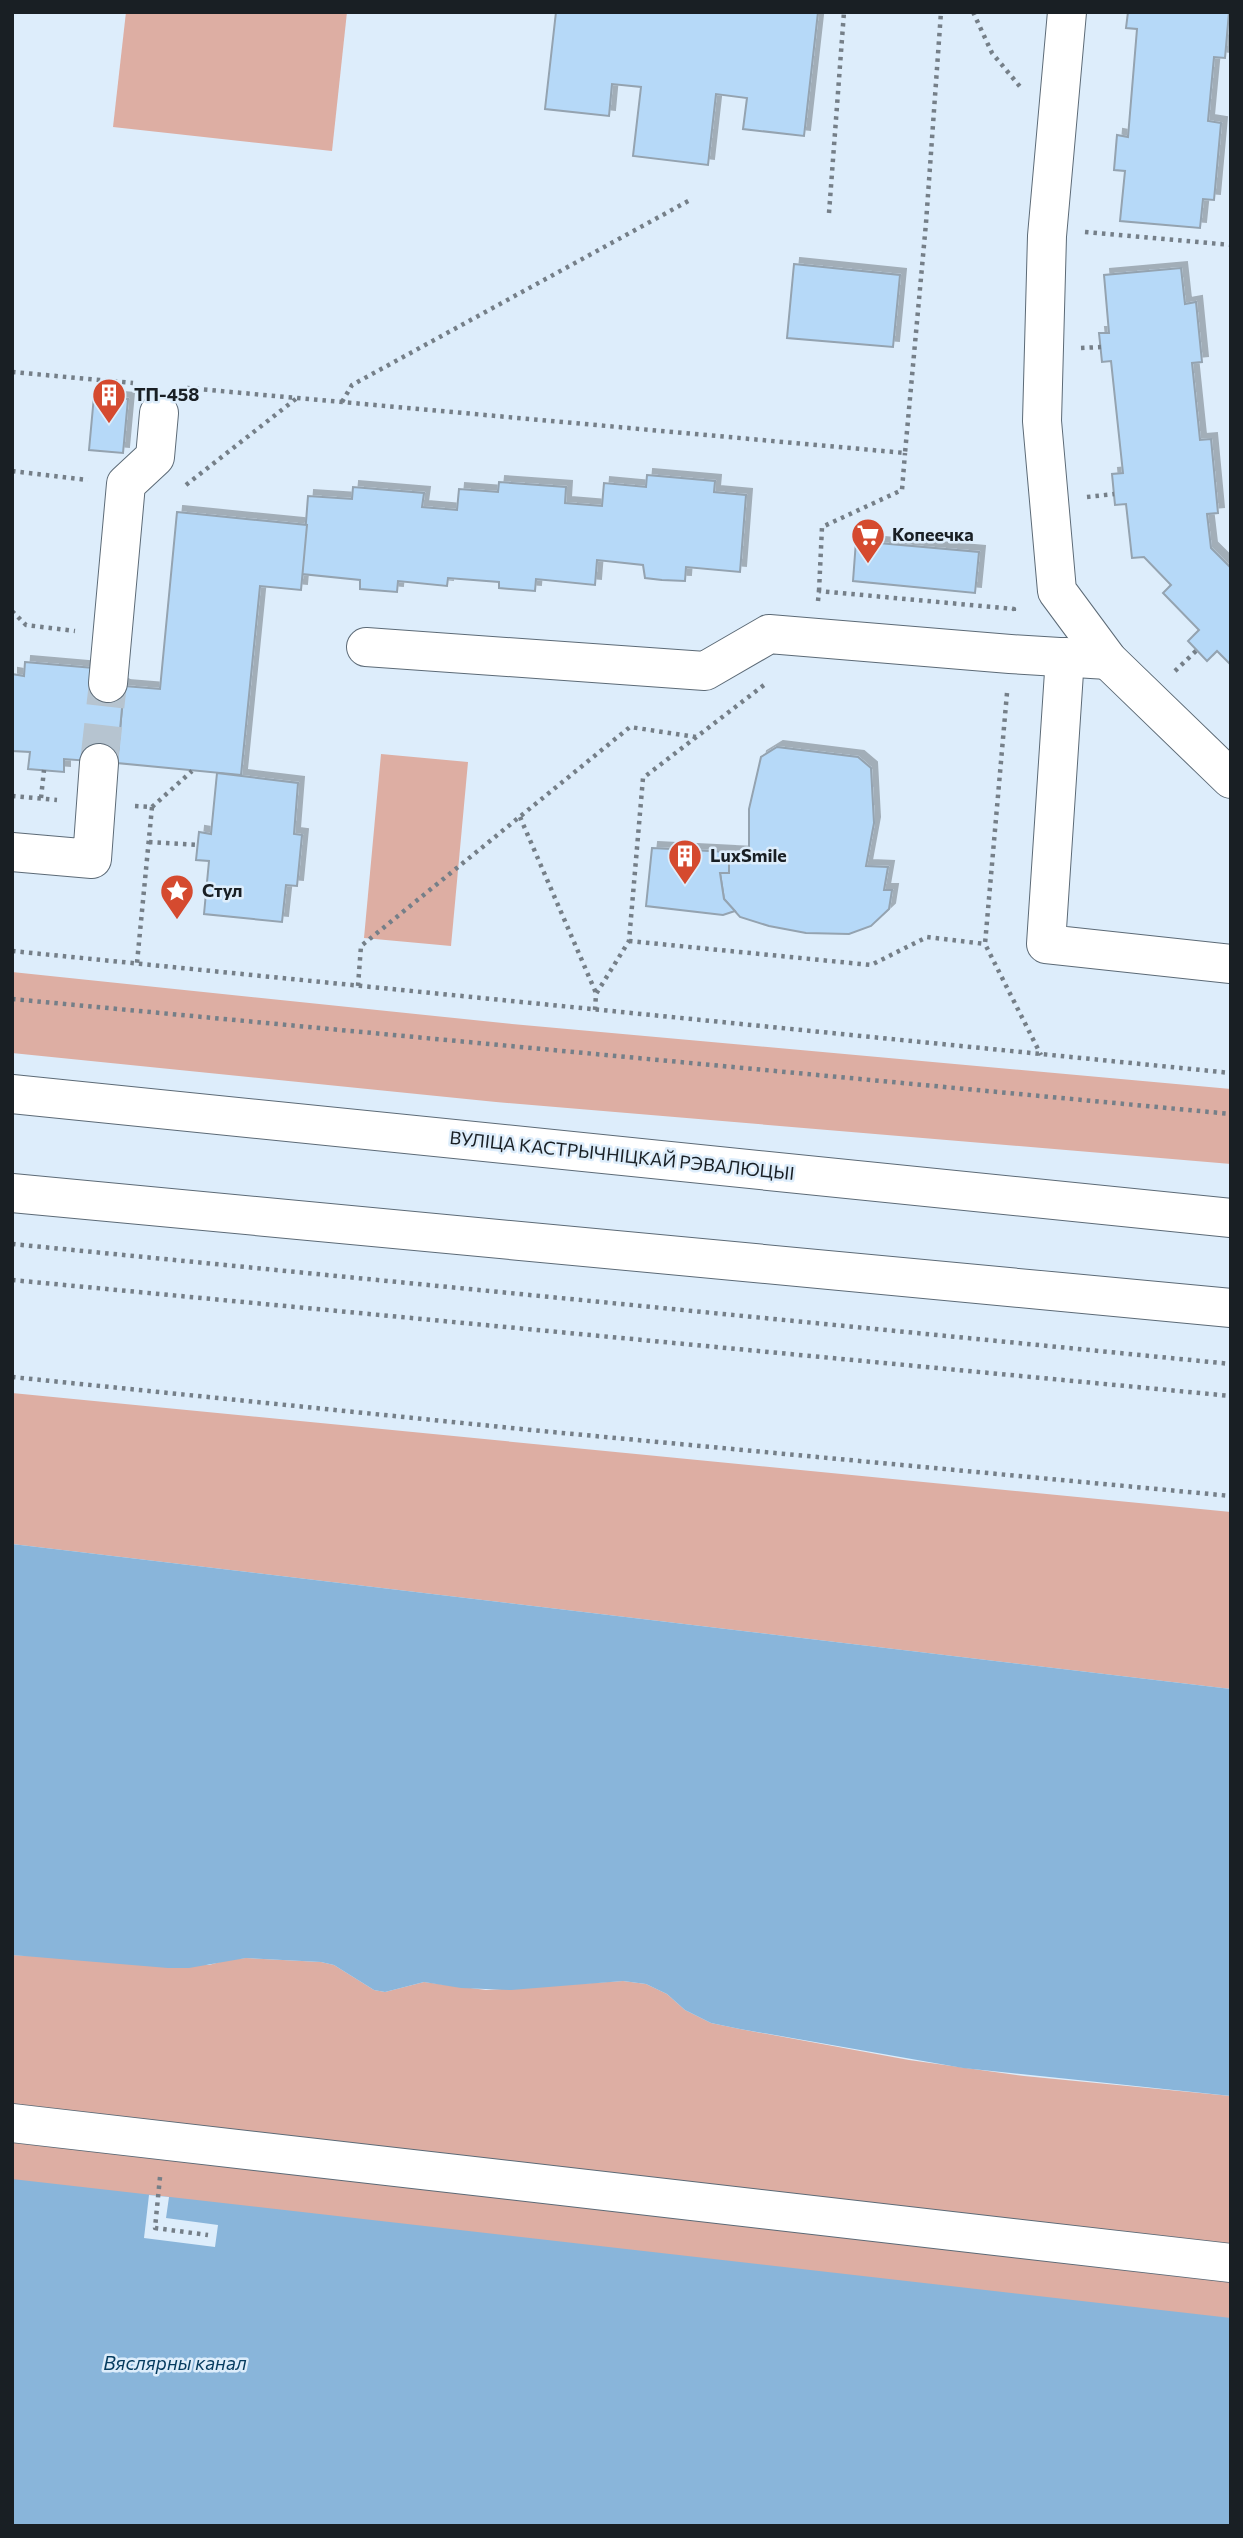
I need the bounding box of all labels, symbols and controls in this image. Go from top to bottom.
building icon: ТП-458 [90,376,128,425]
place label: ТП-458 [134,383,199,405]
supermarket icon: Копеечка [849,516,887,565]
place label: Копеечка [892,523,974,545]
building icon: LuxSmile [666,837,704,886]
place label: LuxSmile [710,844,787,866]
place icon: Стул [158,872,196,921]
place label: Стул [202,879,243,901]
street label: ВУЛІЦА КАСТРЫЧНІЦКАЙ РЭВАЛЮЦЫІ [449,1126,796,1184]
water label: Вяслярны канал [103,2351,247,2374]

